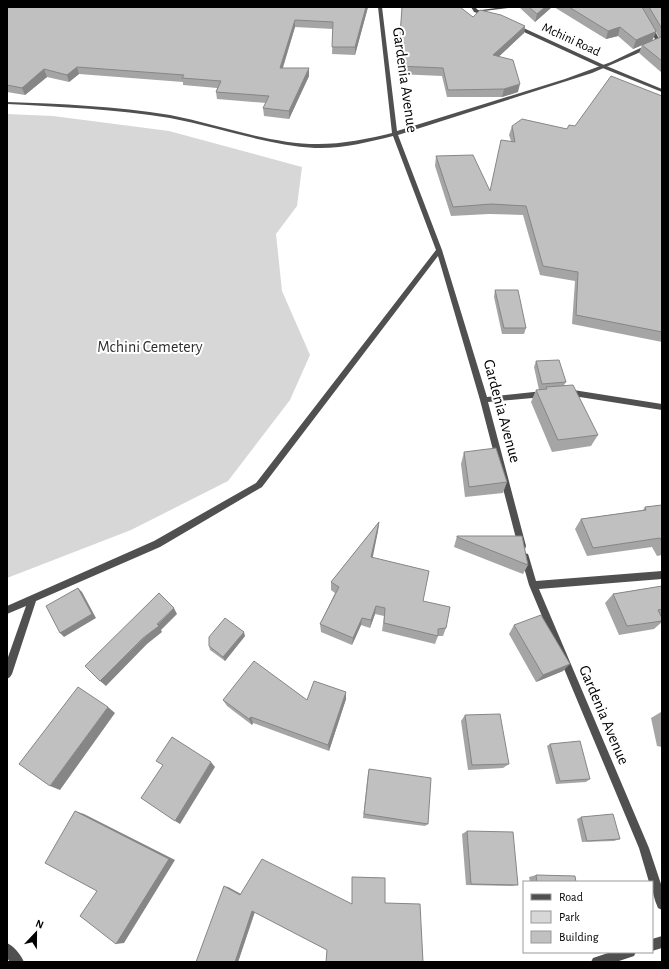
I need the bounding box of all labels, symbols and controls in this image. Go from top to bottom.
street label: Mchini Road [540,21,602,59]
street label: Gardenia Avenue [390,26,420,134]
park label: Mchini Cemetery [97,339,203,356]
street label: Gardenia Avenue [481,358,523,464]
street label: Gardenia Avenue [576,663,632,767]
legend [523,881,653,953]
text: Road [559,891,583,903]
text: Park [559,911,580,923]
north arrow [16,913,56,953]
text: N [34,918,45,931]
text: Building [559,931,599,943]

